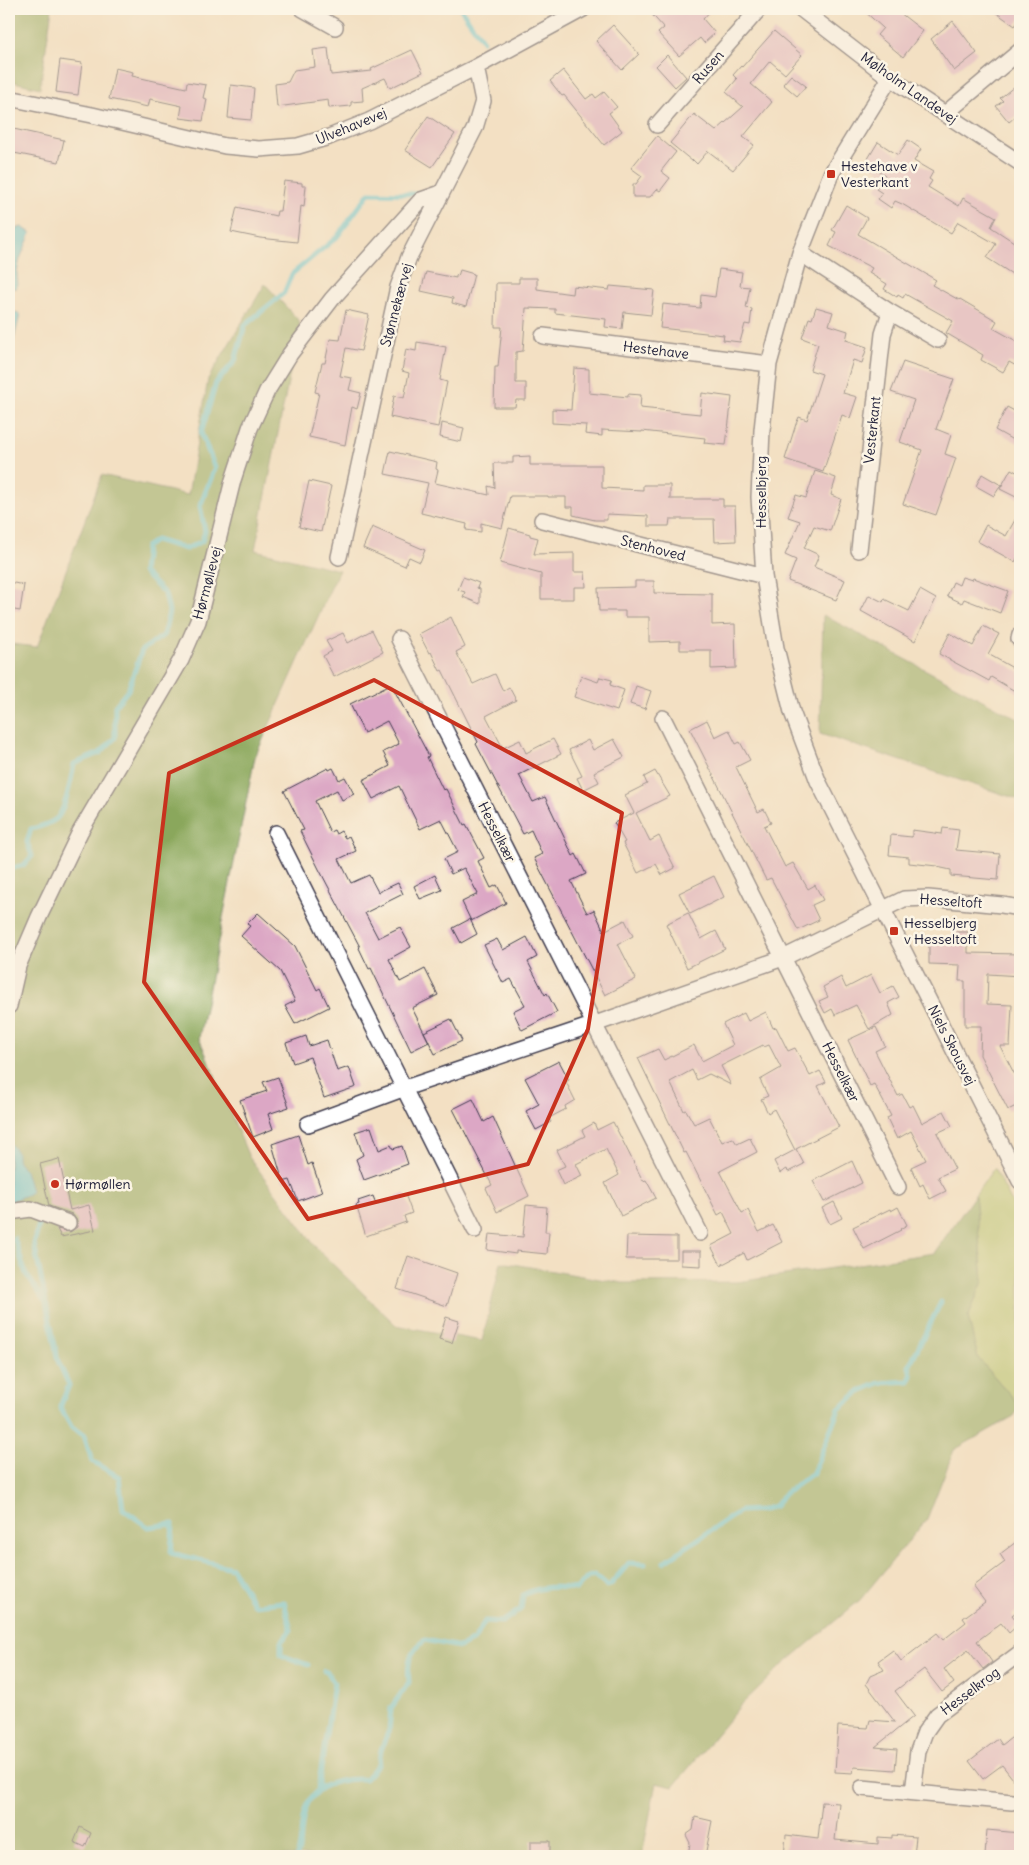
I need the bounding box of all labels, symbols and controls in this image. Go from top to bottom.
street label: Rusen [688,46,728,88]
street label: Mølholm Landevej [857,48,961,128]
street label: Ulvehavevej [313,104,389,148]
place label: Hestehave v Vesterkant [841,157,918,191]
marker: Hestehave v Vesterkant [825,168,837,180]
street label: Stønnekærvej [376,261,416,349]
street label: Hestehave [622,337,690,363]
street label: Vesterkant [860,395,885,465]
street label: Hesselbjerg [752,456,770,528]
street label: Stenhoved [619,531,687,565]
street label: Hørmøllevej [189,544,225,622]
street label: Hesselkær [474,799,520,866]
street label: Hesseltoft [919,890,983,912]
place label: Hesselbjerg v Hesseltoft [904,914,977,948]
marker: Hesselbjerg v Hesseltoft [888,925,900,937]
street label: Niels Skousvej [924,1002,980,1088]
street label: Hesselkær [818,1039,864,1106]
place label: Hørmøllen [65,1175,131,1193]
marker: Hørmøllen [49,1178,61,1190]
street label: Hesselkrog [937,1663,1003,1719]

